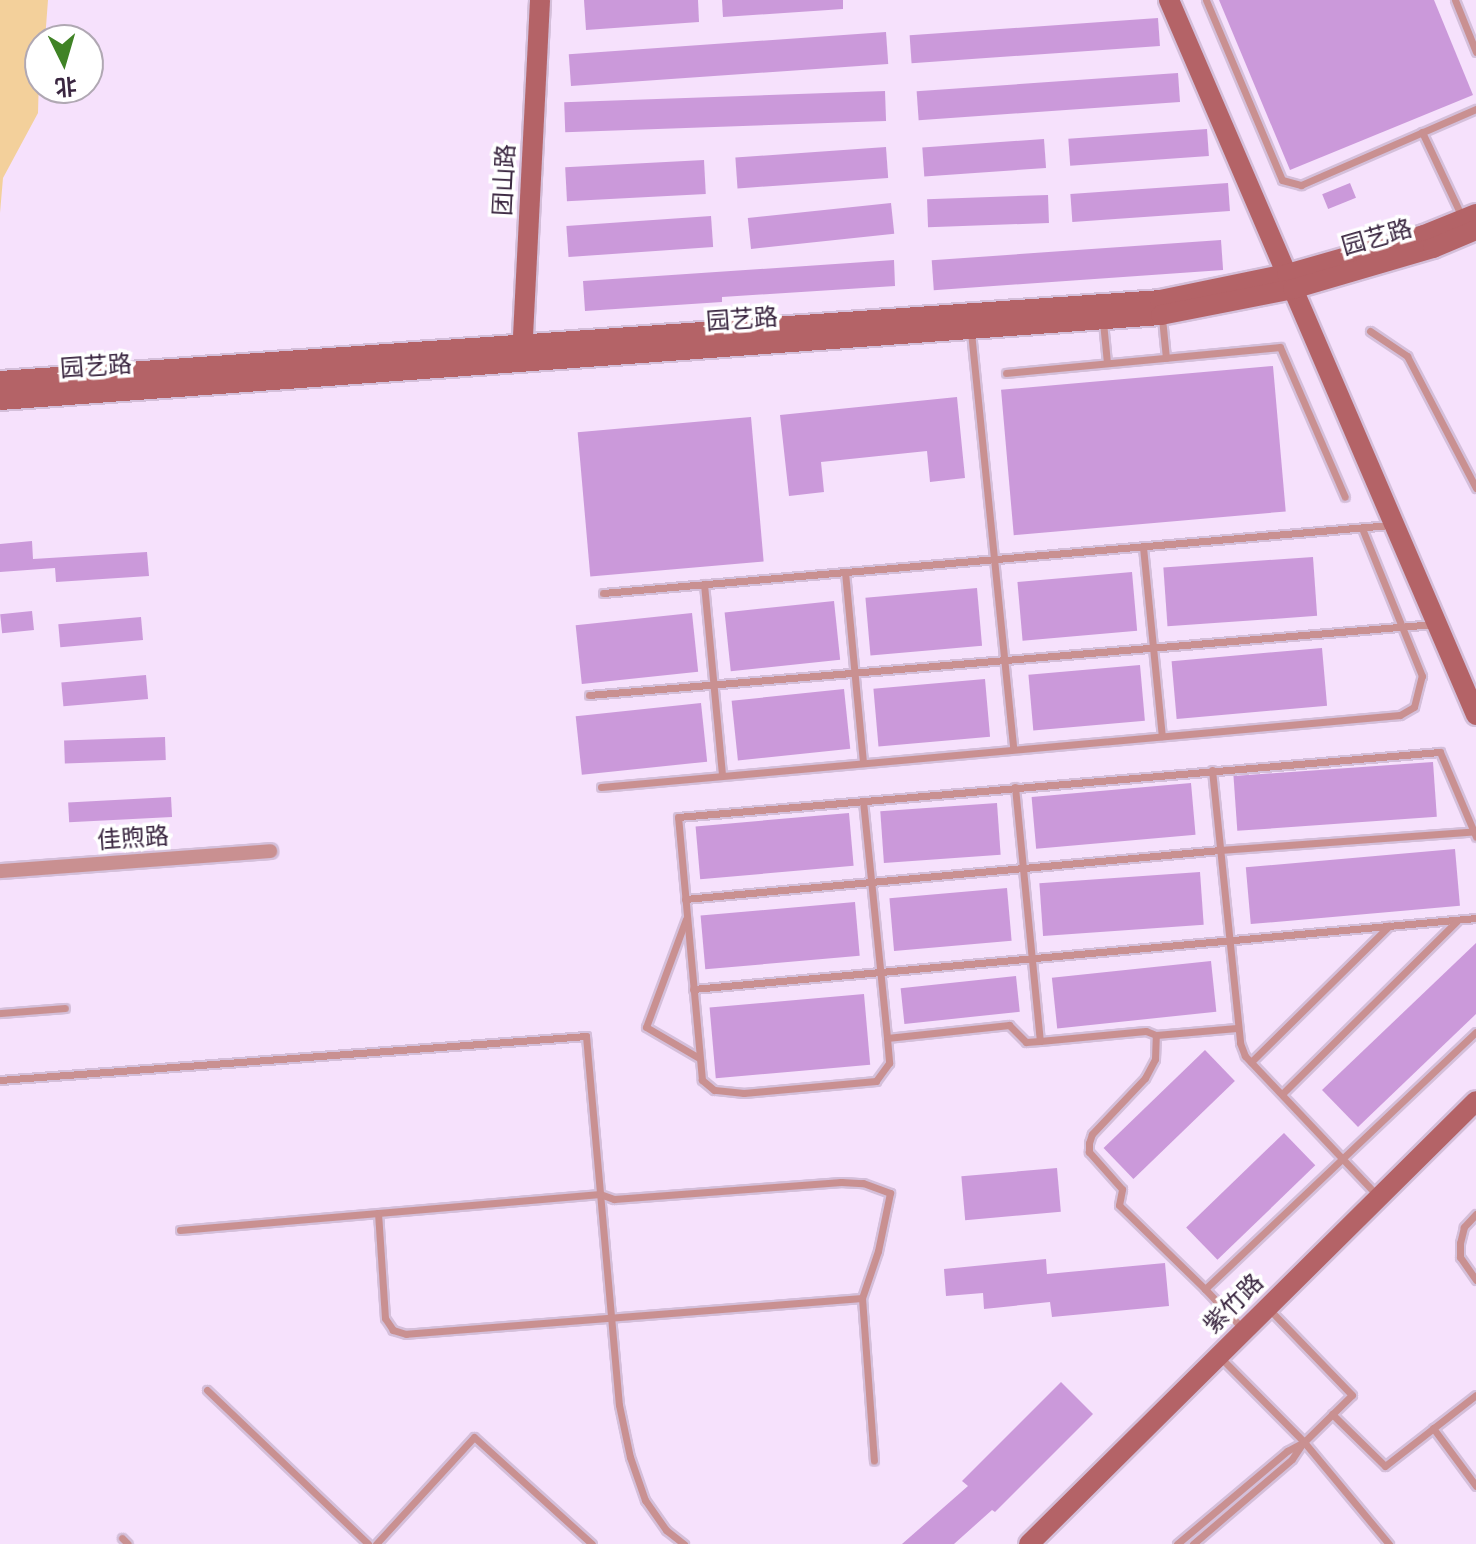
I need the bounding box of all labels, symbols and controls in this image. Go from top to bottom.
north arrow [24,24,104,104]
text: 北 [54,70,78,102]
street label: 团山路 [489,143,521,217]
street label: 园艺路 [1338,214,1416,262]
street label: 园艺路 [705,303,779,337]
street label: 园艺路 [59,350,133,384]
street label: 佳煦路 [96,822,170,856]
street label: 紫竹路 [1198,1268,1270,1340]

